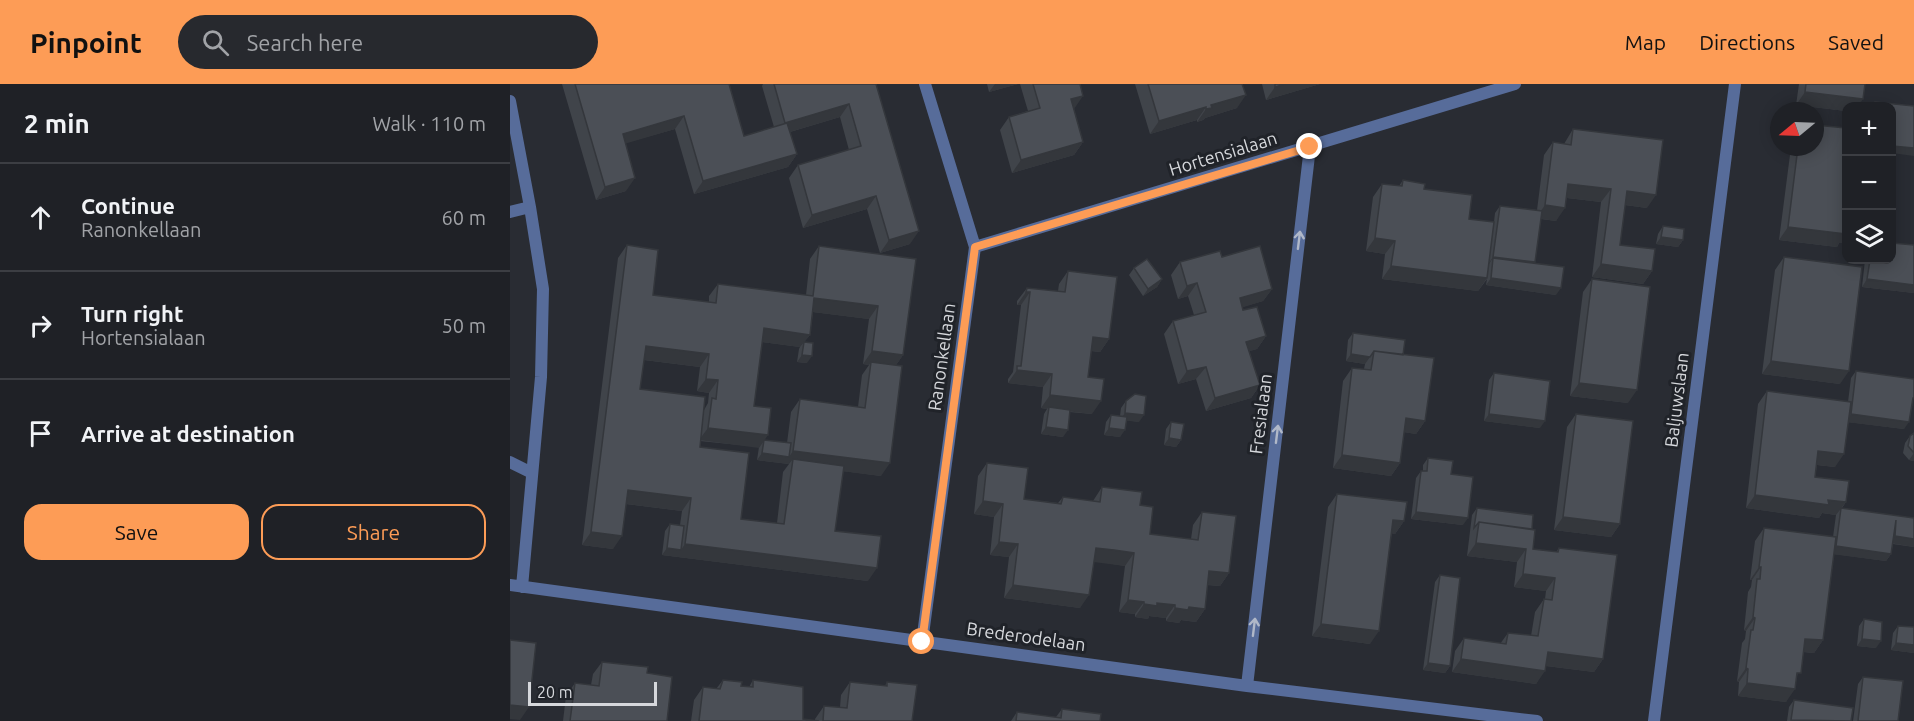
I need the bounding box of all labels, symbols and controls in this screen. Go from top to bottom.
search box [178,15,598,69]
icon: search [199,26,232,59]
text: Pinpoint [30,27,142,58]
text: Search here [247,30,363,55]
text: Map [1625,30,1666,54]
text: Directions [1699,30,1795,54]
text: Saved [1828,30,1884,54]
north arrow [1770,102,1824,156]
map controls [1842,102,1896,264]
button: + [1842,102,1896,156]
text: 2 min [24,109,90,138]
text: Walk · 110 m [373,112,486,135]
street label: Hortensialaan [1166,127,1279,179]
route end [1296,133,1322,159]
button: − [1842,156,1896,210]
text: Continue [81,193,175,218]
icon: ahead [24,201,57,234]
text: 60 m [442,206,486,229]
button: layers [1842,210,1896,264]
text: Ranonkellaan [81,218,202,241]
one-way arrow [1294,231,1305,250]
text: Turn right [81,301,183,326]
street label: Ranonkellaan [924,302,958,412]
icon: right [24,309,57,342]
text: 50 m [442,314,486,337]
text: Hortensialaan [81,326,206,349]
street label: Baljuwslaan [1660,351,1692,448]
street label: Fresialaan [1245,373,1275,455]
icon: arrive [24,417,57,450]
text: Arrive at destination [81,421,295,446]
one-way arrow [1271,424,1282,444]
button: Save [24,504,249,560]
button: Share [261,504,486,560]
street label: Brederodelaan [965,618,1087,654]
one-way arrow [1249,618,1260,638]
route start [908,628,934,654]
scale bar [528,679,657,706]
text: 20 m [537,683,573,701]

